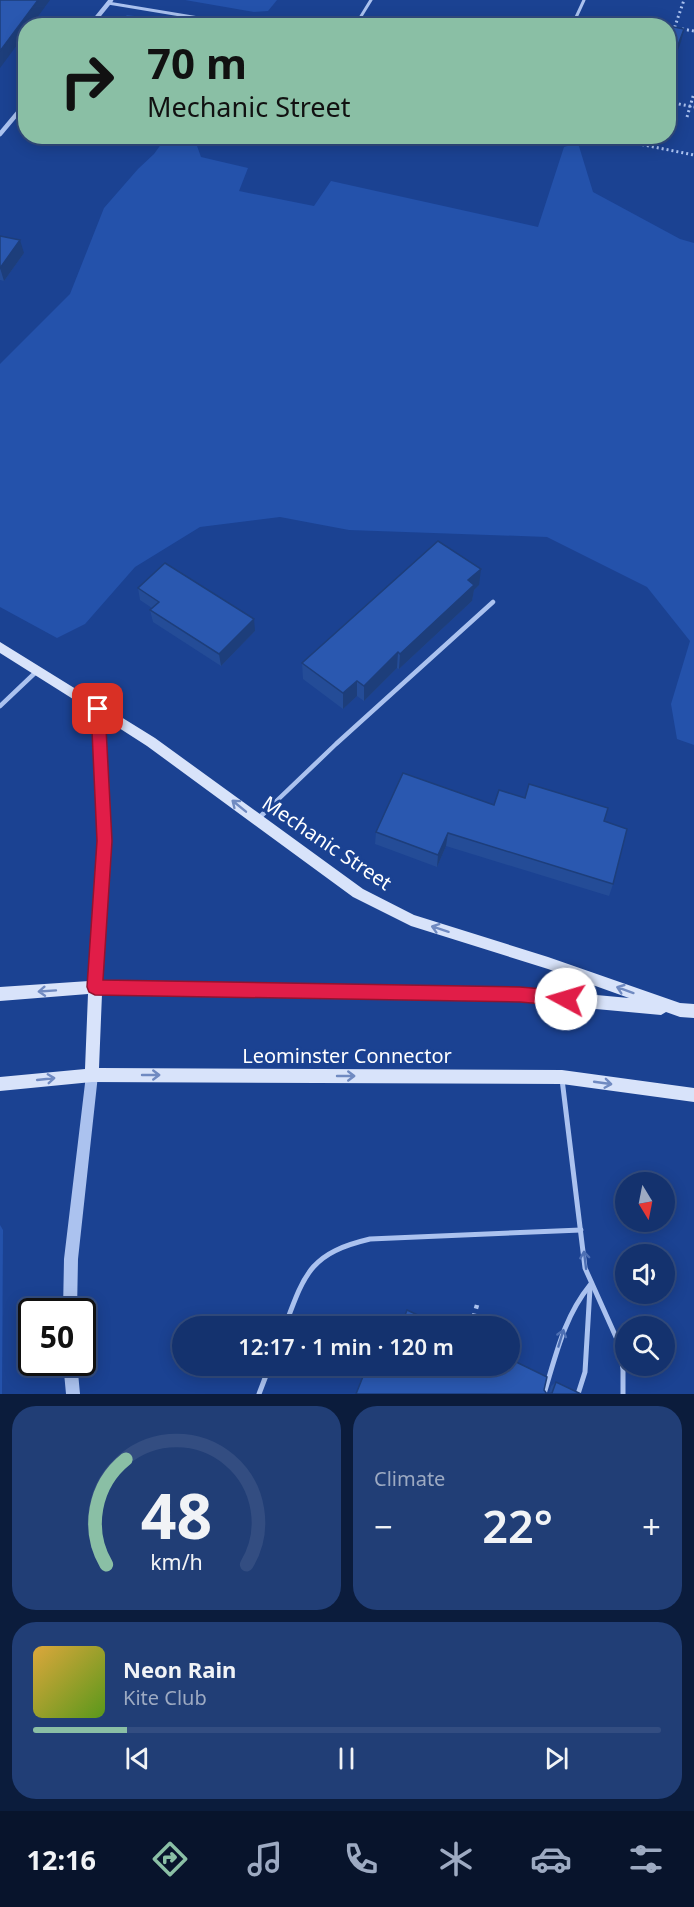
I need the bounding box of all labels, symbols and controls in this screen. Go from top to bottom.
text: 70 m [147,34,247,91]
icon: right [48,42,126,120]
text: Mechanic Street [147,88,351,125]
pin [72,683,123,734]
icon: arrive [81,692,114,725]
street label: Mechanic Street [257,789,397,896]
one-way arrow [231,799,247,812]
one-way arrow [430,923,449,934]
position arrow [534,967,598,1031]
one-way arrow [616,984,635,995]
one-way arrow [38,985,58,996]
street label: Leominster Connector [242,1042,452,1069]
one-way arrow [140,1069,160,1081]
one-way arrow [335,1070,355,1082]
one-way arrow [36,1074,55,1085]
one-way arrow [593,1077,612,1088]
north arrow [615,1172,675,1232]
map controls [615,1172,675,1376]
button: sound [615,1244,675,1304]
one-way arrow [579,1250,590,1270]
speed limit sign: 50 [18,1298,96,1376]
button: search [615,1316,675,1376]
one-way arrow [556,1329,567,1348]
text: 12:17 · 1 min · 120 m [238,1331,454,1361]
text: Climate [374,1465,445,1492]
text: 48 [141,1472,212,1557]
text: 22° [482,1495,553,1556]
text: − [374,1504,393,1549]
text: + [642,1504,661,1549]
text: km/h [150,1547,203,1576]
text: Neon Rain [123,1654,236,1684]
text: Kite Club [123,1684,207,1711]
icon: previous [121,1742,154,1775]
icon: pause [330,1742,363,1775]
icon: next [540,1742,573,1775]
icon: directions [149,1838,191,1880]
icon: music [244,1838,286,1880]
icon: phone [340,1838,382,1880]
icon: climate [435,1838,477,1880]
icon: car [530,1838,572,1880]
icon: filters [625,1838,667,1880]
text: 12:16 [27,1841,96,1878]

